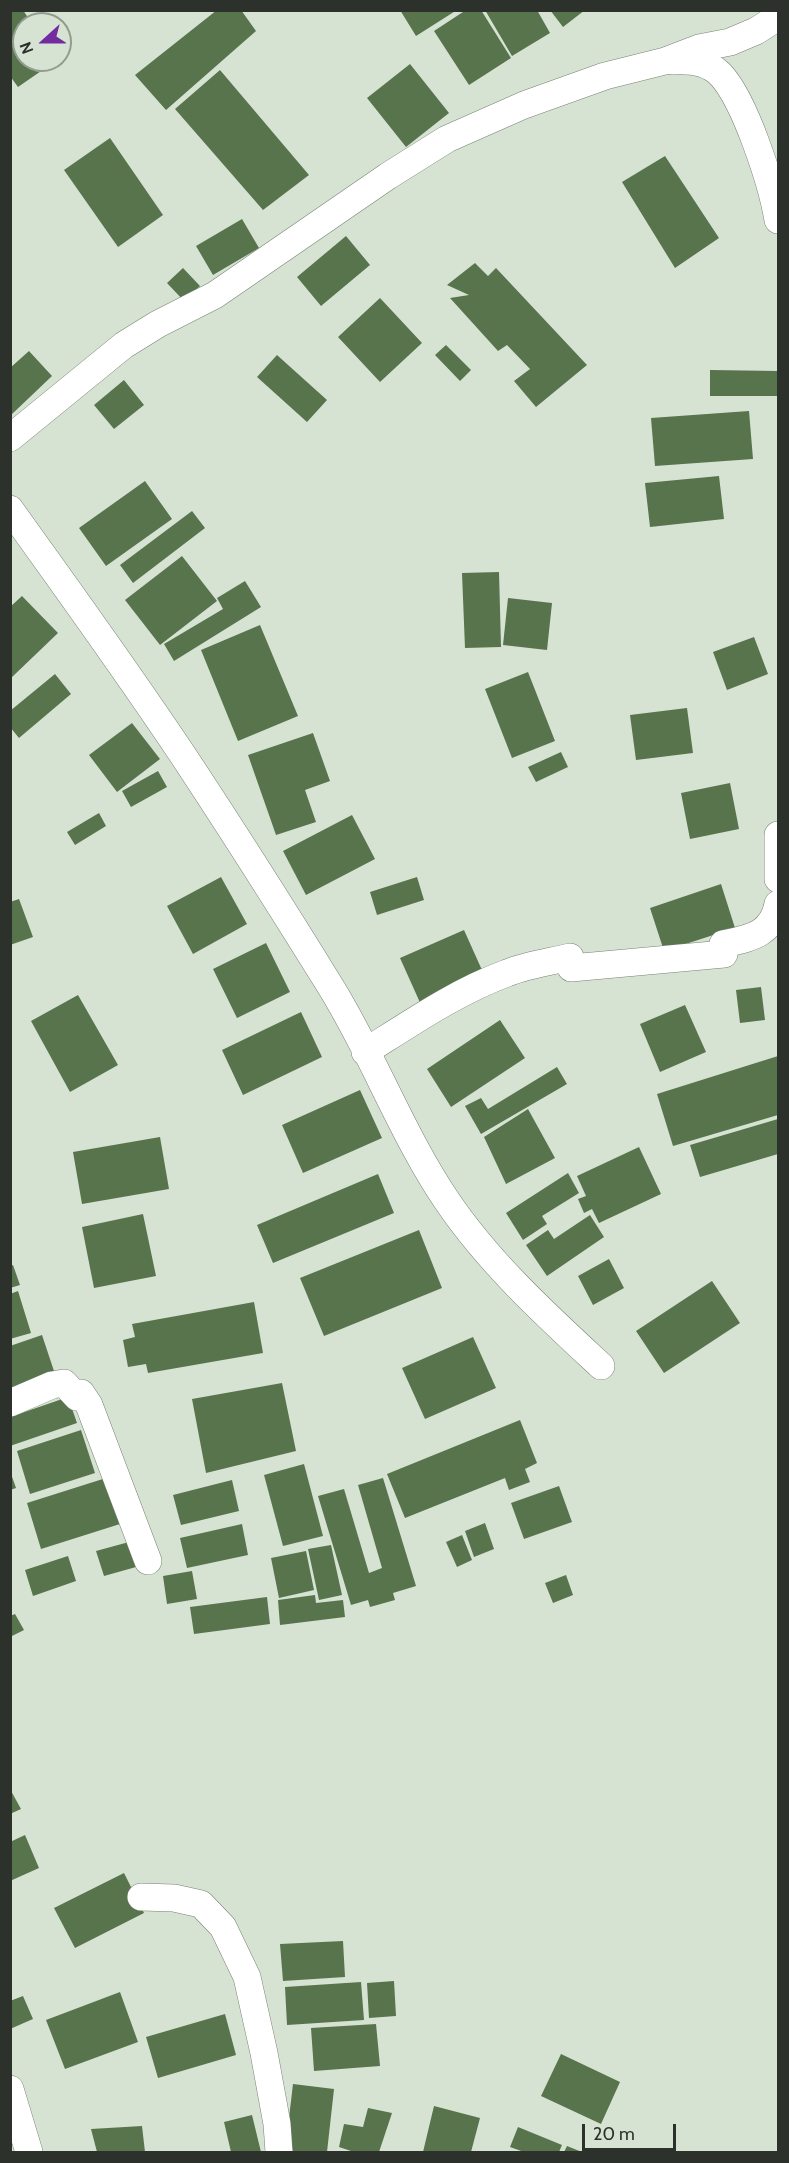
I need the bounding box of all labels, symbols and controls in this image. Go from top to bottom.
north arrow [12,12,72,72]
text: N [16,39,37,57]
scale bar [585,2112,680,2150]
text: 20 m [593,2123,635,2145]

